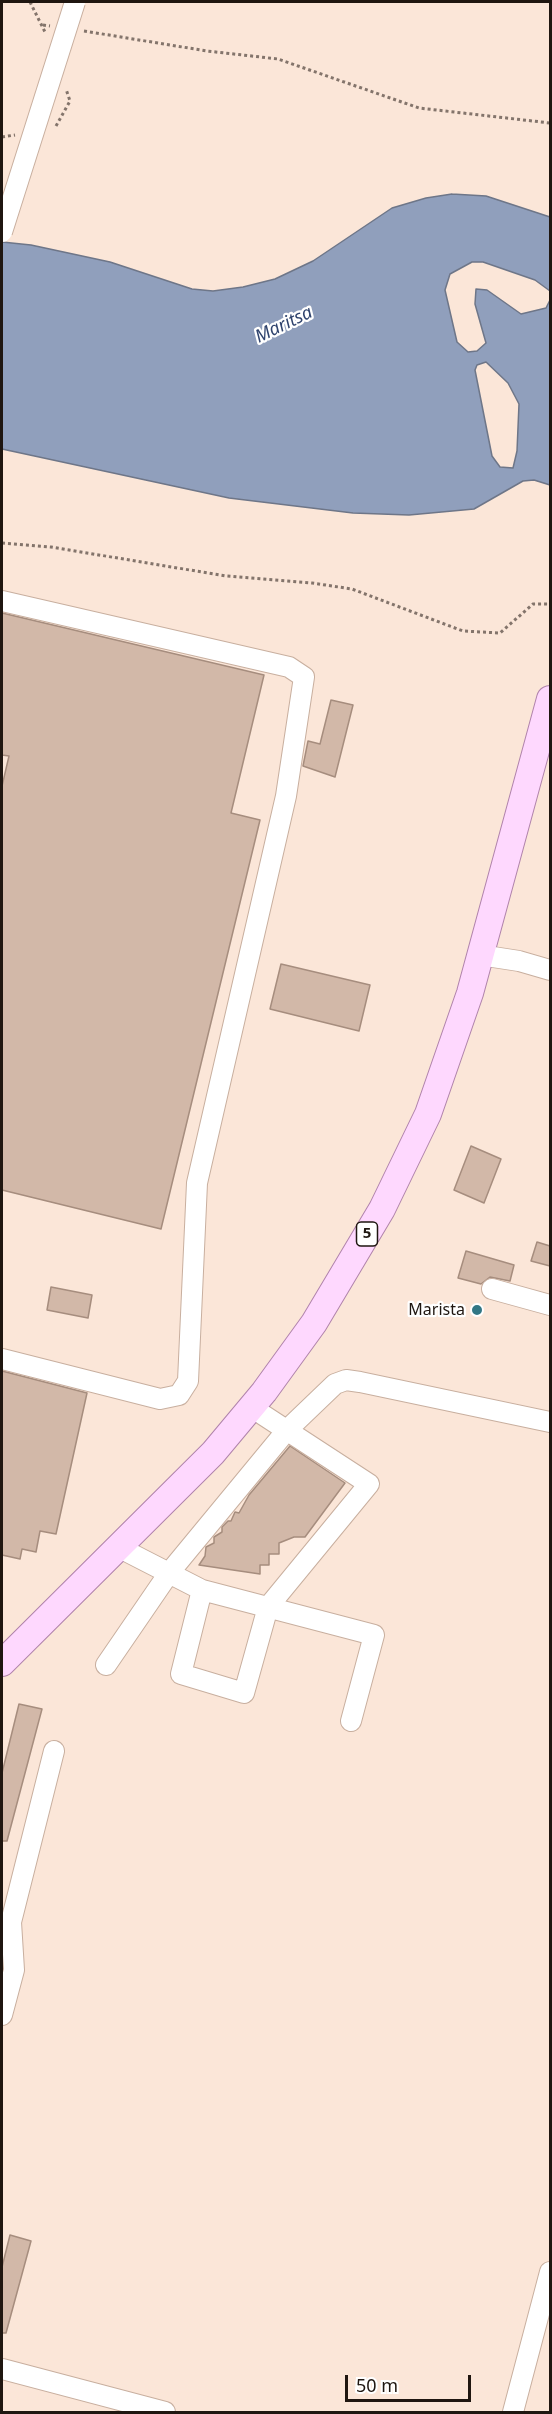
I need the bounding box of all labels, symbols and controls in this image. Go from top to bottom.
water label: Maritsa [252,302,316,348]
road number: 5 [356,1222,378,1246]
place label: Marista [408,1300,465,1320]
marker: Marista [470,1303,484,1317]
scale bar [348,2363,474,2401]
text: 50 m [356,2373,398,2397]

